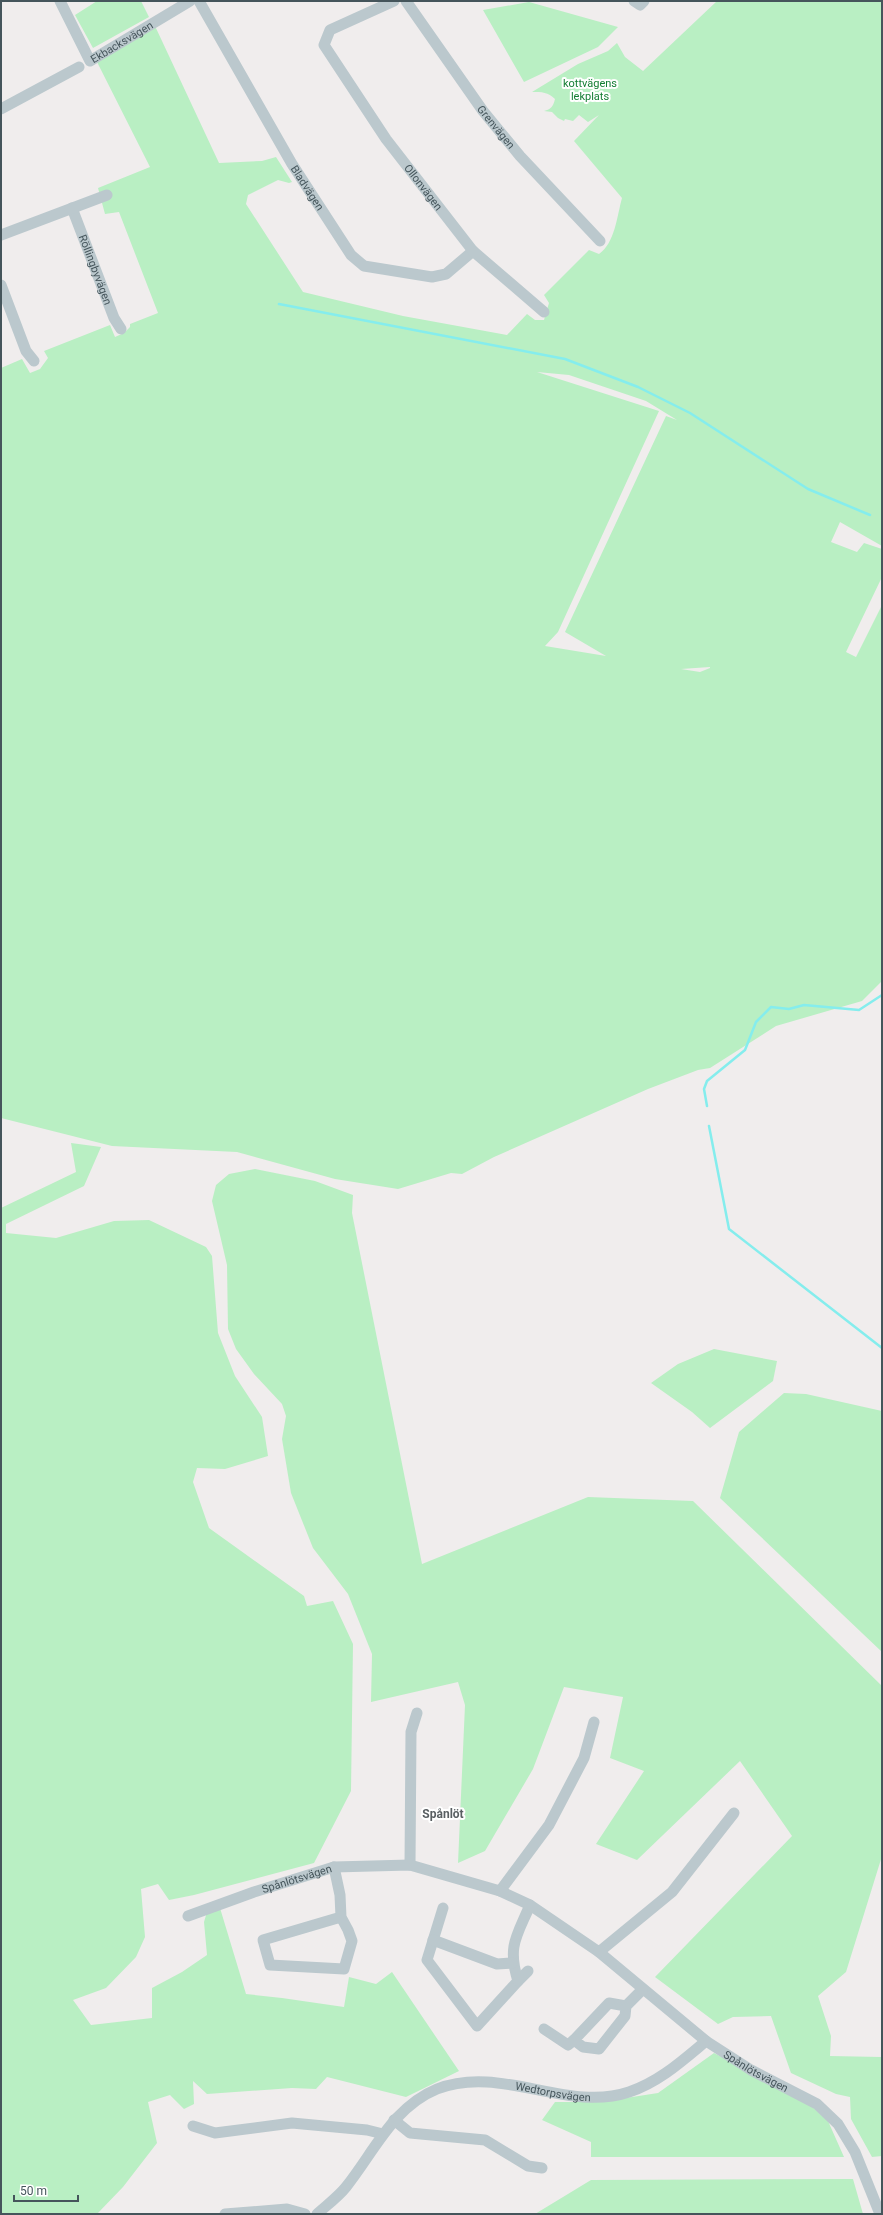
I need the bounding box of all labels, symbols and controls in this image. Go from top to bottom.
street label: Ekbacksvägen [88,18,155,66]
park label: kottvägens lekplats [563,77,617,103]
street label: Grenvägen [475,103,518,151]
street label: Ollonvägen [402,162,445,213]
street label: Bladvägen [288,163,327,213]
street label: Röllingbyvägen [76,233,115,307]
district label: Spånlöt [422,1807,464,1821]
street label: Spånlötsvägen [260,1862,333,1896]
street label: Spånlötsvägen [721,2048,791,2095]
street label: Wedtorpsvägen [514,2079,591,2104]
scale bar [14,2177,78,2203]
text: 50 m [20,2184,47,2198]

